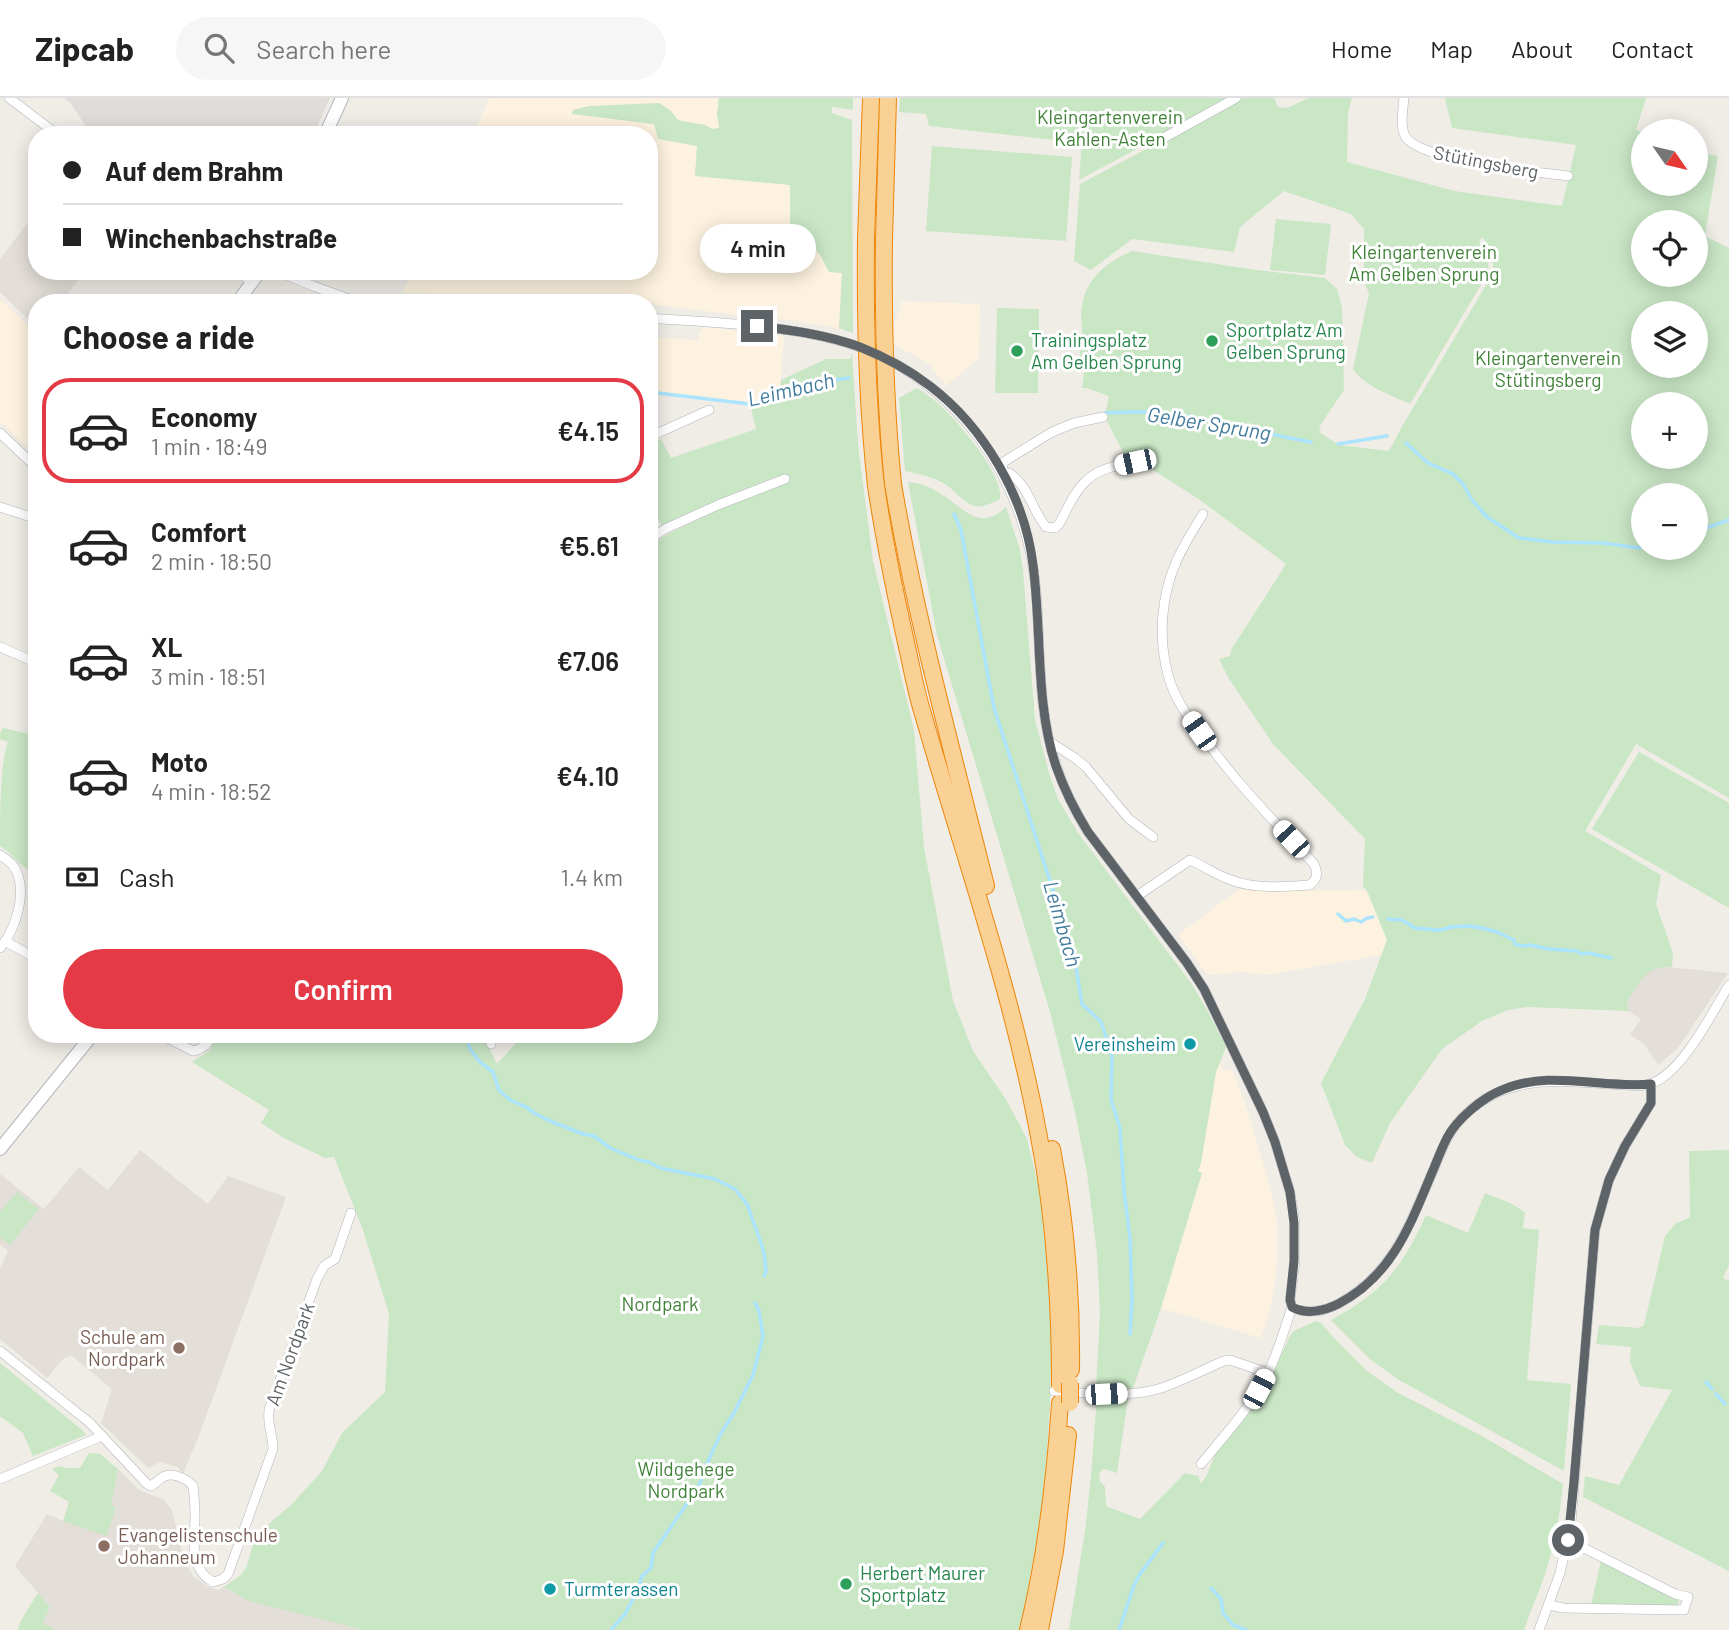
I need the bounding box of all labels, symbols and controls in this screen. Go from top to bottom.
search box [176,17,666,80]
text: Zipcab [35,28,134,68]
icon: search [200,29,238,67]
text: Search here [256,33,391,64]
text: Home [1331,34,1392,63]
text: Map [1430,34,1473,63]
text: About [1511,34,1573,63]
text: Contact [1611,34,1694,63]
park label: Kleingartenverein Kahlen-Asten [1037,105,1183,150]
north arrow [1631,119,1708,196]
map controls [1631,119,1708,560]
street label: Stütingsberg [1432,140,1541,183]
text: Auf dem Brahm [105,155,283,186]
button: locate [1631,210,1708,287]
text: Winchenbachstraße [105,222,337,253]
callout: 4 min [699,224,815,274]
text: 4 min [730,234,786,262]
park label: Kleingartenverein Am Gelben Sprung [1349,240,1499,285]
button: layers [1631,301,1708,378]
route end [741,310,773,342]
text: Choose a ride [63,317,255,355]
place label: Sportplatz Am Gelben Sprung [1226,318,1346,363]
place label: Trainingsplatz Am Gelben Sprung [1031,328,1182,373]
marker: Sportplatz Am Gelben Sprung [1204,333,1220,349]
marker: Trainingsplatz Am Gelben Sprung [1009,343,1025,359]
park label: Kleingartenverein Stütingsberg [1475,346,1621,391]
water label: Leimbach [745,366,836,411]
button: + [1631,392,1708,469]
icon: car [67,399,130,462]
water label: Gelber Sprung [1146,400,1273,445]
text: Economy [151,401,257,432]
text: €4.15 [557,415,619,446]
text: 1 min · 18:49 [151,432,267,460]
car [1113,447,1158,477]
button: − [1631,483,1708,560]
icon: car [67,514,130,577]
text: Comfort [151,516,247,547]
text: €5.61 [559,530,619,561]
text: 2 min · 18:50 [151,547,272,575]
icon: car [67,629,130,692]
text: XL [151,631,182,662]
text: €7.06 [556,645,619,676]
text: 3 min · 18:51 [151,662,266,690]
car [1179,708,1220,754]
icon: car [67,744,130,807]
text: Moto [151,746,208,777]
text: €4.10 [556,760,619,791]
text: 4 min · 18:52 [151,777,272,805]
car [1269,816,1314,862]
icon: cash [63,858,101,896]
text: Cash [119,861,174,892]
text: 1.4 km [561,863,623,891]
water label: Leimbach [1039,878,1088,969]
button: Confirm [63,949,623,1029]
place label: Vereinsheim [1074,1032,1176,1055]
marker: Vereinsheim [1182,1036,1198,1052]
park label: Nordpark [621,1292,699,1315]
street label: Am Nordpark [260,1299,319,1409]
place label: Schule am Nordpark [80,1325,165,1370]
marker: Schule am Nordpark [171,1340,187,1356]
car [1240,1366,1279,1412]
car [1085,1382,1128,1406]
park label: Wildgehege Nordpark [637,1457,735,1502]
place label: Evangelistenschule Johanneum [118,1523,278,1568]
route start [1552,1524,1584,1556]
marker: Evangelistenschule Johanneum [96,1538,112,1554]
place label: Herbert Maurer Sportplatz [860,1561,985,1606]
marker: Herbert Maurer Sportplatz [838,1576,854,1592]
place label: Turmterassen [564,1577,679,1600]
marker: Turmterassen [542,1581,558,1597]

